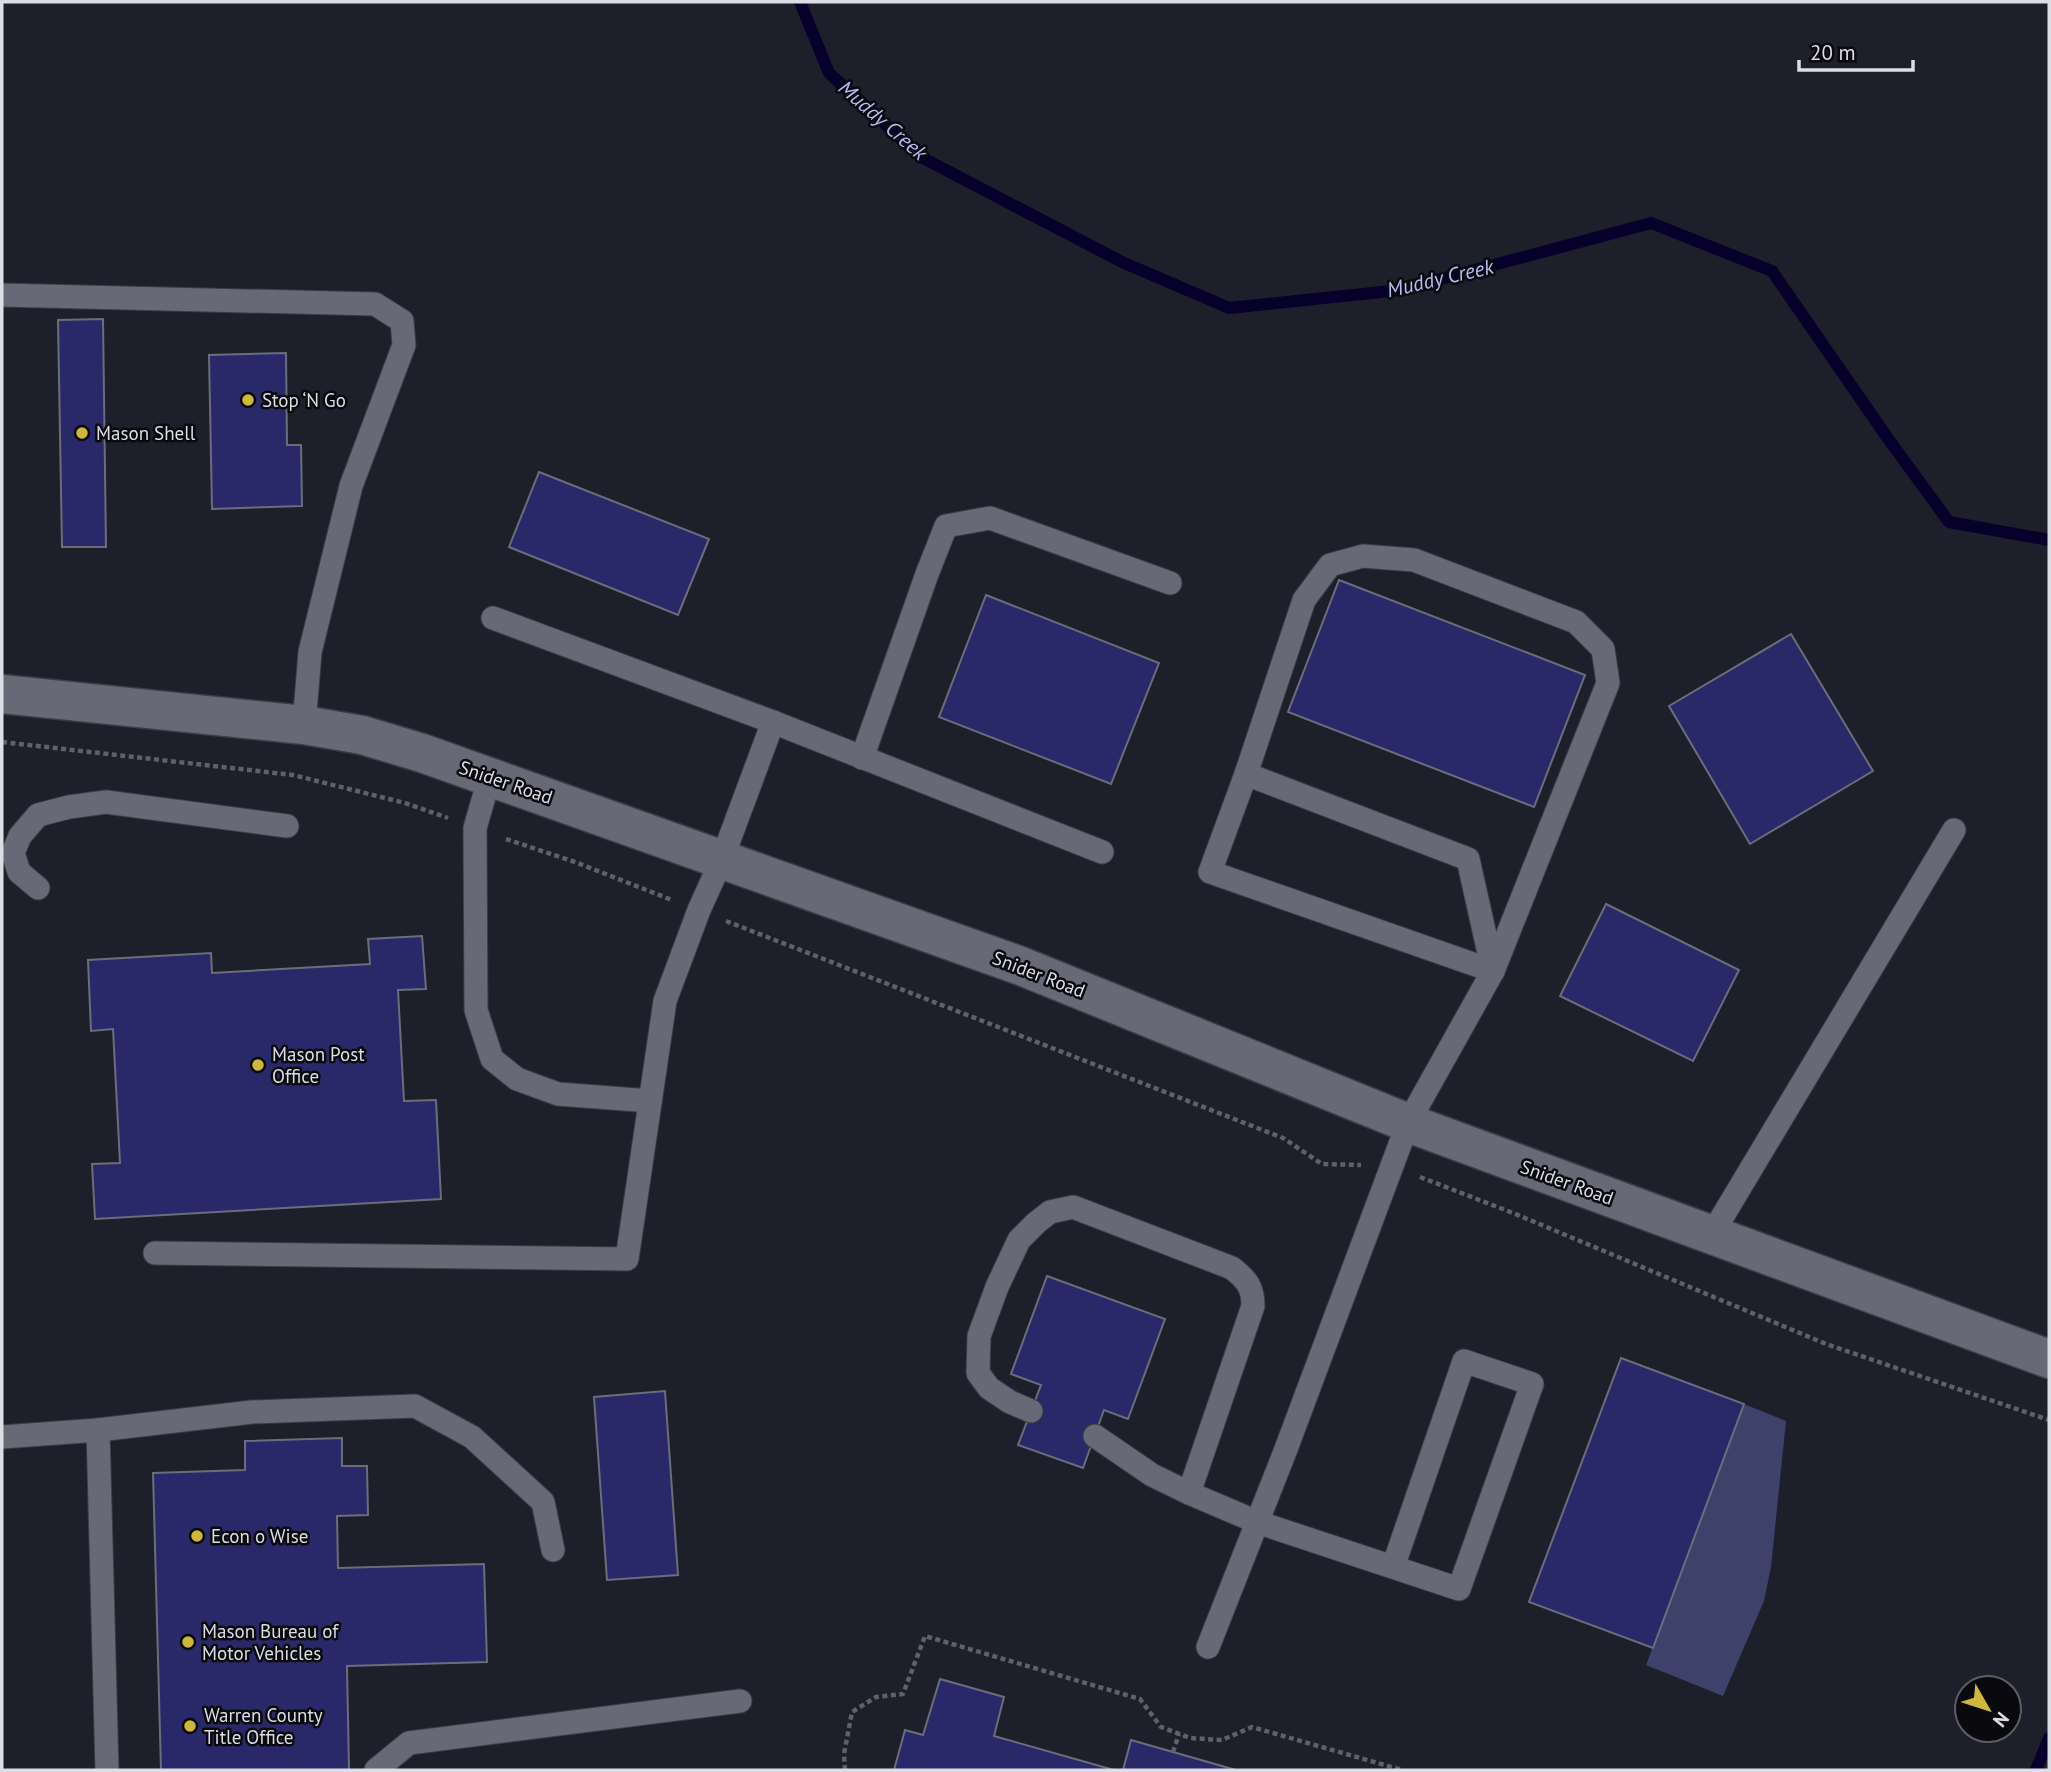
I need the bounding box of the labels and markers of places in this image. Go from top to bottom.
place label: Stop ‘N Go [262,388,346,412]
marker: Stop ‘N Go [240,392,256,408]
place label: Mason Shell [96,421,196,445]
marker: Mason Shell [74,425,90,441]
place label: Mason Post Office [272,1042,365,1088]
marker: Mason Post Office [250,1057,266,1073]
place label: Econ o Wise [211,1524,308,1548]
marker: Econ o Wise [189,1528,205,1544]
place label: Mason Bureau of Motor Vehicles [202,1619,339,1665]
marker: Mason Bureau of Motor Vehicles [180,1634,196,1650]
place label: Warren County Title Office [204,1703,323,1749]
marker: Warren County Title Office [182,1718,198,1734]

